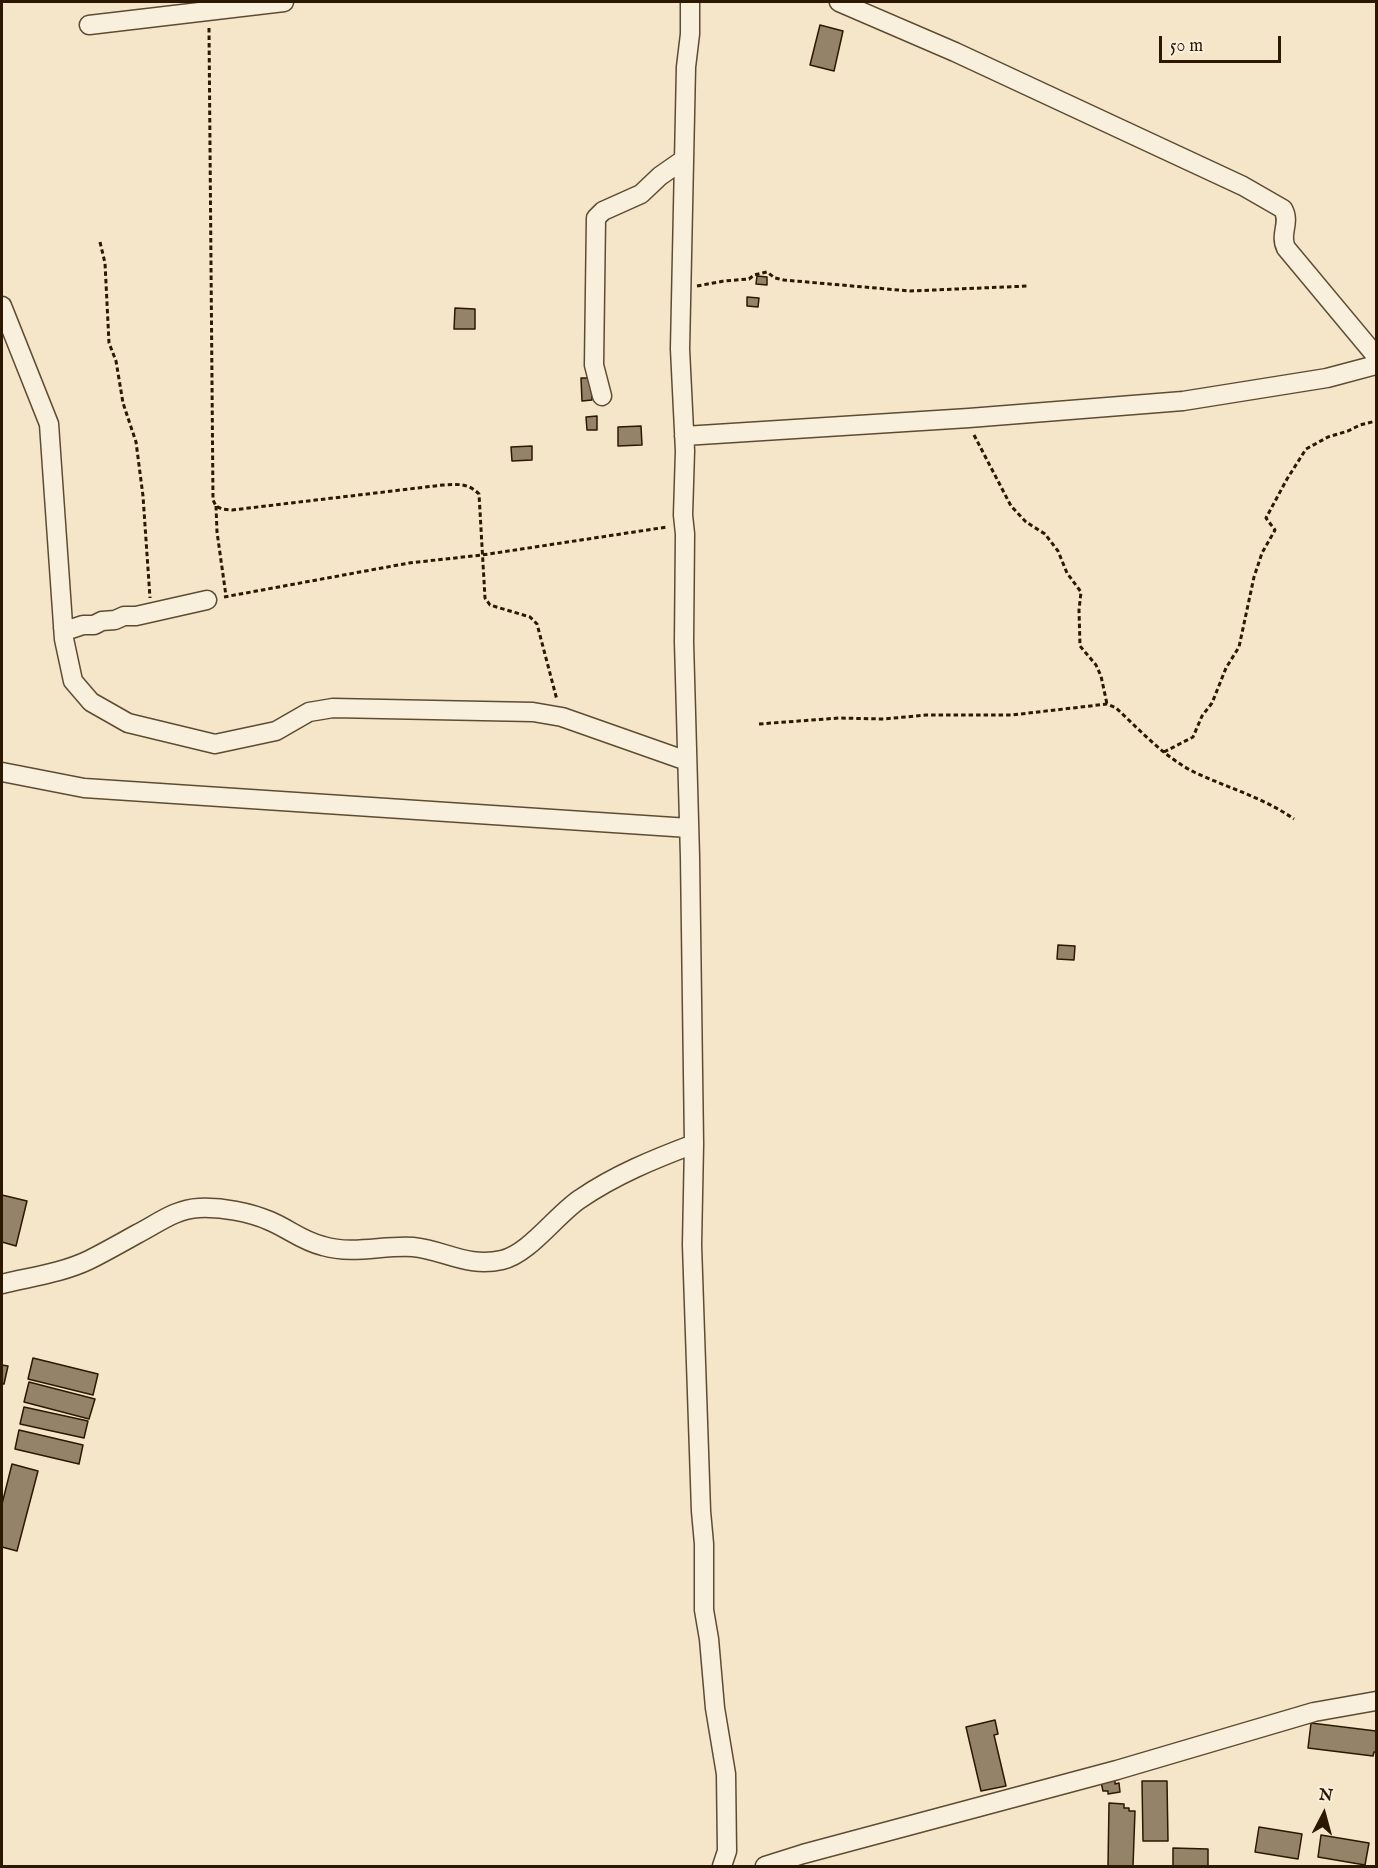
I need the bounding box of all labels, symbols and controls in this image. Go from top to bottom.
scale bar [1162,24,1284,62]
text: 50 m [1170,35,1203,58]
north arrow [1294,1784,1354,1844]
text: N [1318,1785,1334,1807]

